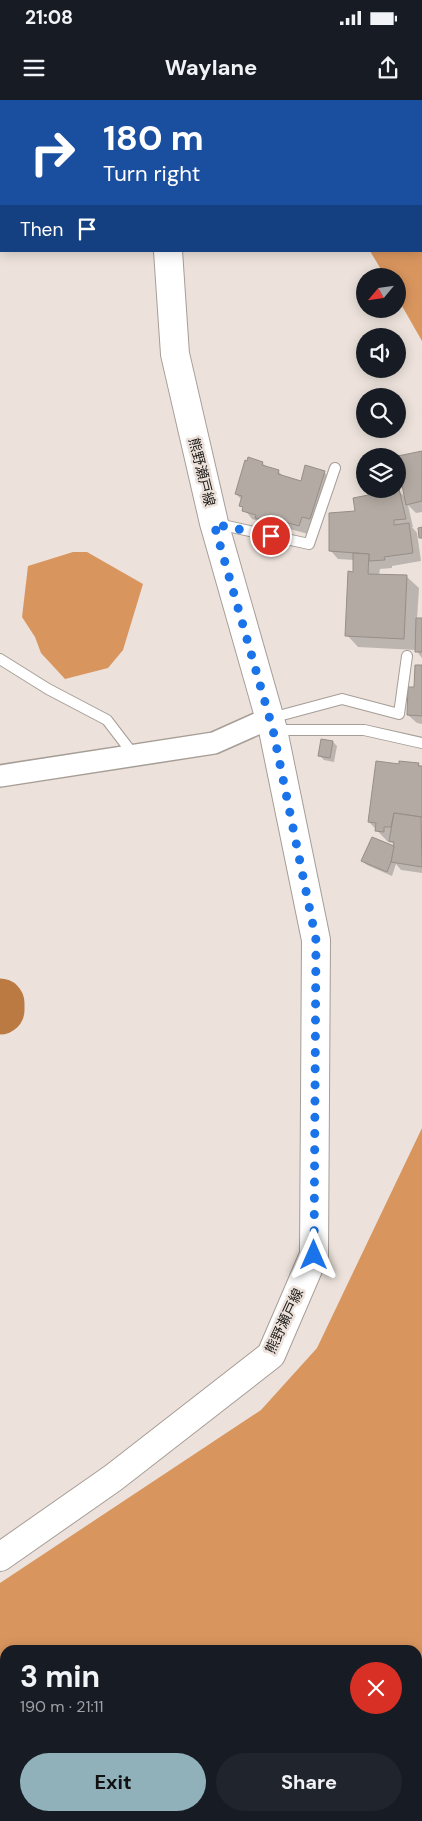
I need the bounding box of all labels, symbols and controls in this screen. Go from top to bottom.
text: 21:08 [25,5,73,30]
text: Waylane [165,53,257,82]
icon: menu [20,54,48,82]
icon: share [374,54,402,82]
text: 180 m [103,115,204,161]
icon: right [20,120,85,185]
text: Turn right [103,159,200,188]
icon: arrive [73,215,101,243]
text: Then [20,217,63,242]
north arrow [356,268,406,318]
map controls [356,268,406,498]
button: sound [356,328,406,378]
button: search [356,388,406,438]
street label: 熊野瀬戸線 [185,436,219,508]
button: layers [356,448,406,498]
pin [250,515,292,557]
icon: arrive [257,522,285,550]
position arrow [287,1228,339,1280]
street label: 熊野瀬戸線 [261,1285,307,1357]
text: 3 min [20,1657,100,1696]
button: close [350,1662,402,1714]
text: 190 m · 21:11 [20,1696,104,1717]
button: Exit [20,1753,206,1811]
button: Share [216,1753,402,1811]

